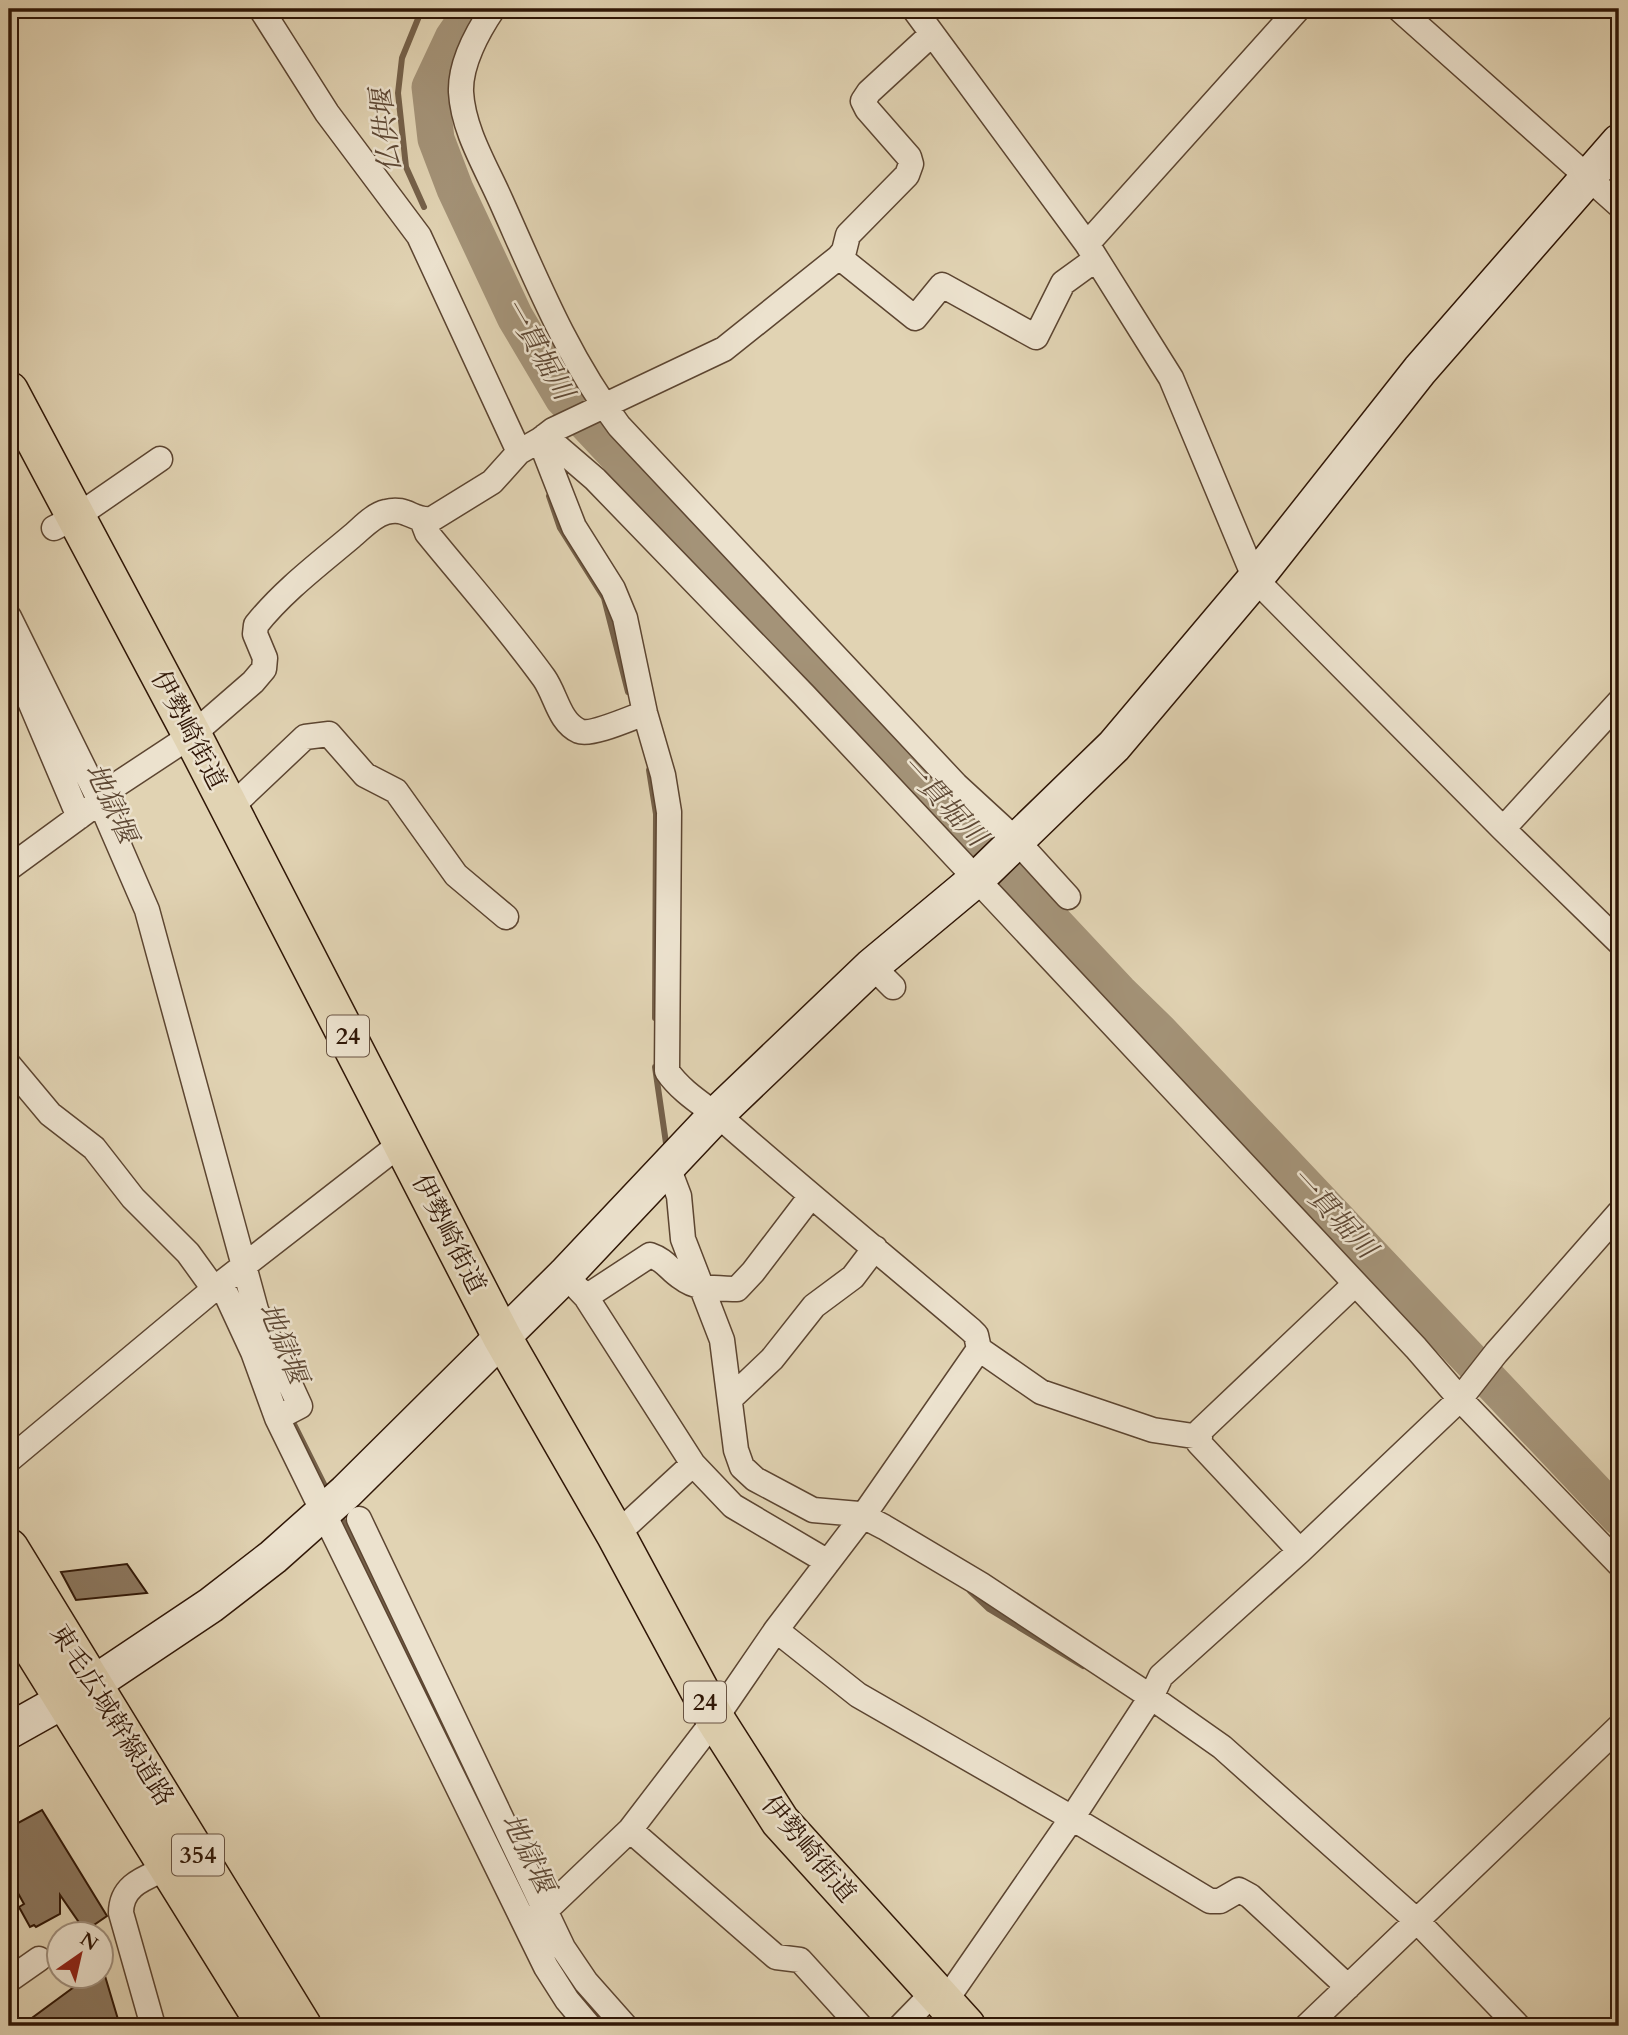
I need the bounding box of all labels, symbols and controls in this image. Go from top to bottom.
water label: 仏供堰 [362,83,410,175]
water label: 一貫堀川 [494,291,584,410]
street label: 伊勢崎街道 [143,664,235,796]
water label: 一貫堀川 [891,747,997,857]
water label: 地獄堰 [76,757,148,853]
road number: 24 [327,1016,369,1056]
water label: 一貫堀川 [1281,1159,1387,1269]
street label: 伊勢崎街道 [404,1168,494,1300]
water label: 地獄堰 [250,1297,318,1393]
street label: 東毛広域幹線道路 [42,1618,182,1812]
road number: 24 [684,1682,726,1722]
street label: 伊勢崎街道 [754,1788,864,1910]
water label: 地獄堰 [493,1807,565,1903]
road number: 354 [172,1834,224,1876]
north arrow [46,1920,116,1990]
text: N [75,1926,103,1957]

